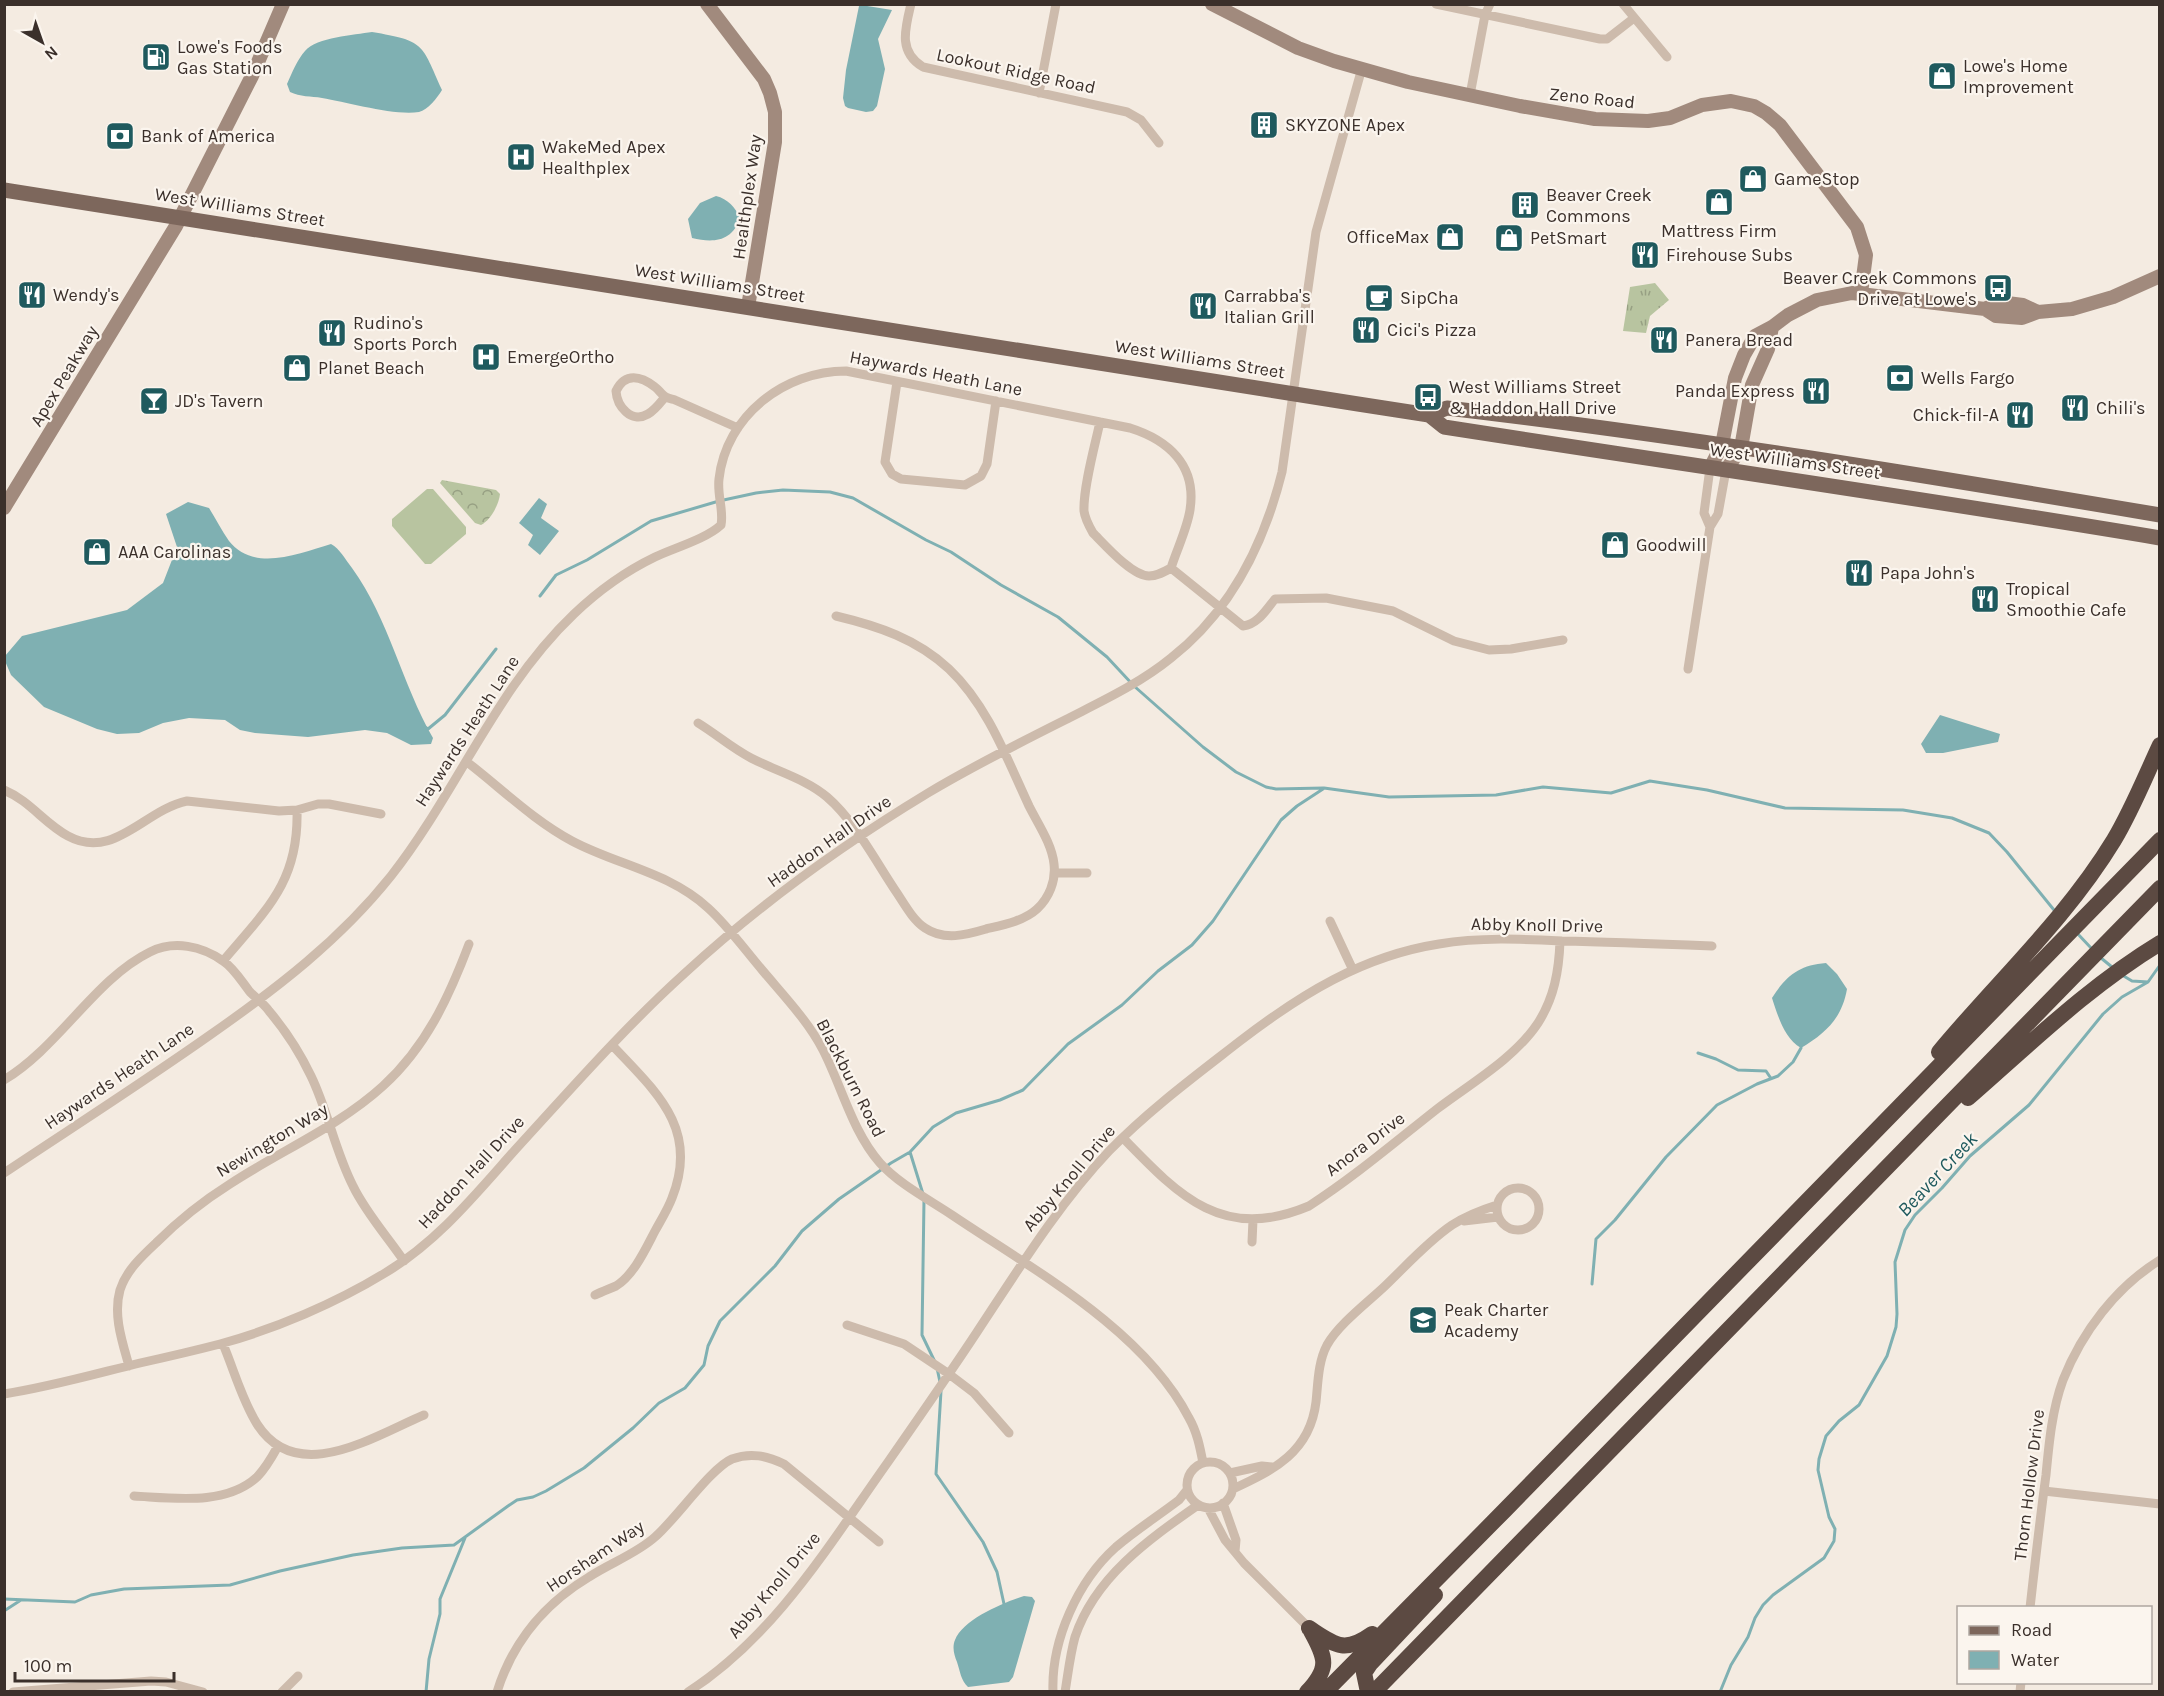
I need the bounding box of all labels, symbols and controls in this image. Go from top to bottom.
north arrow [12,12,72,72]
place label: Lowe's Foods Gas Station [177,36,282,79]
fuel station icon: Lowe's Foods Gas Station [140,41,172,73]
text: N [41,42,62,64]
street label: Lookout Ridge Road [934,43,1098,99]
place label: Lowe's Home Improvement [1963,55,2074,98]
shop icon: Lowe's Home Improvement [1926,60,1958,92]
street label: Zeno Road [1548,83,1636,113]
building icon: SKYZONE Apex [1248,109,1280,141]
place label: SKYZONE Apex [1285,114,1405,136]
bank icon: Bank of America [104,120,136,152]
place label: Bank of America [141,125,275,147]
street label: Healthplex Way [727,132,767,261]
place label: WakeMed Apex Healthplex [542,136,666,179]
hospital icon: WakeMed Apex Healthplex [505,141,537,173]
shop icon: GameStop [1737,163,1769,195]
place label: GameStop [1774,168,1860,190]
street label: West Williams Street [153,183,327,231]
place label: Beaver Creek Commons [1546,184,1652,227]
shop icon: Mattress Firm [1703,186,1735,218]
building icon: Beaver Creek Commons [1509,189,1541,221]
place label: Mattress Firm [1661,220,1777,242]
shop icon: OfficeMax [1434,221,1466,253]
shop icon: PetSmart [1493,222,1525,254]
place label: OfficeMax [1347,226,1429,248]
place label: PetSmart [1530,227,1607,249]
restaurant icon: Firehouse Subs [1629,239,1661,271]
place label: Firehouse Subs [1666,244,1793,266]
street label: West Williams Street [633,259,807,307]
place label: Beaver Creek Commons Drive at Lowe's [1782,267,1977,310]
bus stop icon: Beaver Creek Commons Drive at Lowe's [1982,272,2014,304]
restaurant icon: Wendy's [16,279,48,311]
cafe icon: SipCha [1363,282,1395,314]
place label: Wendy's [53,284,120,306]
place label: Carrabba's Italian Grill [1224,285,1315,328]
place label: SipCha [1400,287,1459,309]
restaurant icon: Carrabba's Italian Grill [1187,290,1219,322]
place label: Rudino's Sports Porch [353,312,458,355]
restaurant icon: Cici's Pizza [1350,314,1382,346]
restaurant icon: Rudino's Sports Porch [316,317,348,349]
place label: Cici's Pizza [1387,319,1477,341]
street label: Apex Peakway [25,321,103,431]
restaurant icon: Panera Bread [1648,324,1680,356]
place label: Panera Bread [1685,329,1793,351]
street label: West Williams Street [1113,335,1287,383]
hospital icon: EmergeOrtho [470,341,502,373]
street label: Haywards Heath Lane [848,345,1024,401]
place label: EmergeOrtho [507,346,614,368]
shop icon: Planet Beach [281,352,313,384]
place label: Planet Beach [318,357,425,379]
bank icon: Wells Fargo [1884,362,1916,394]
place label: Wells Fargo [1921,367,2015,389]
restaurant icon: Panda Express [1800,375,1832,407]
place label: West Williams Street & Haddon Hall Drive [1449,376,1621,419]
place label: Panda Express [1675,380,1795,402]
bus stop icon: West Williams Street & Haddon Hall Drive [1412,381,1444,413]
bar icon: JD's Tavern [138,385,170,417]
place label: JD's Tavern [175,390,263,412]
restaurant icon: Chili's [2059,392,2091,424]
place label: Chili's [2096,397,2146,419]
restaurant icon: Chick-fil-A [2004,399,2036,431]
place label: Chick-fil-A [1913,404,1999,426]
street label: West Williams Street [1708,438,1882,484]
shop icon: Goodwill [1599,529,1631,561]
place label: Goodwill [1636,534,1706,556]
shop icon: AAA Carolinas [81,536,113,568]
place label: AAA Carolinas [118,541,231,563]
restaurant icon: Papa John's [1843,557,1875,589]
place label: Papa John's [1880,562,1975,584]
place label: Tropical Smoothie Cafe [2006,578,2126,621]
restaurant icon: Tropical Smoothie Cafe [1969,583,2001,615]
street label: Haywards Heath Lane [410,651,524,811]
street label: Haddon Hall Drive [763,790,895,892]
street label: Abby Knoll Drive [1471,913,1603,937]
street label: Blackburn Road [812,1015,890,1141]
street label: Haywards Heath Lane [40,1018,198,1134]
street label: Newington Way [212,1098,332,1182]
street label: Anora Drive [1321,1107,1409,1181]
street label: Haddon Hall Drive [413,1111,529,1233]
street label: Abby Knoll Drive [1018,1120,1120,1236]
water label: Beaver Creek [1893,1127,1983,1221]
place label: Peak Charter Academy [1444,1299,1549,1342]
school or university icon: Peak Charter Academy [1407,1304,1439,1336]
street label: Thorn Hollow Drive [2009,1408,2049,1562]
street label: Horsham Way [542,1515,649,1597]
street label: Abby Knoll Drive [723,1527,825,1643]
legend [1957,1606,2152,1684]
text: Road [2011,1619,2052,1641]
scale bar [15,1645,174,1683]
text: Water [2011,1649,2059,1671]
text: 100 m [24,1655,72,1677]

